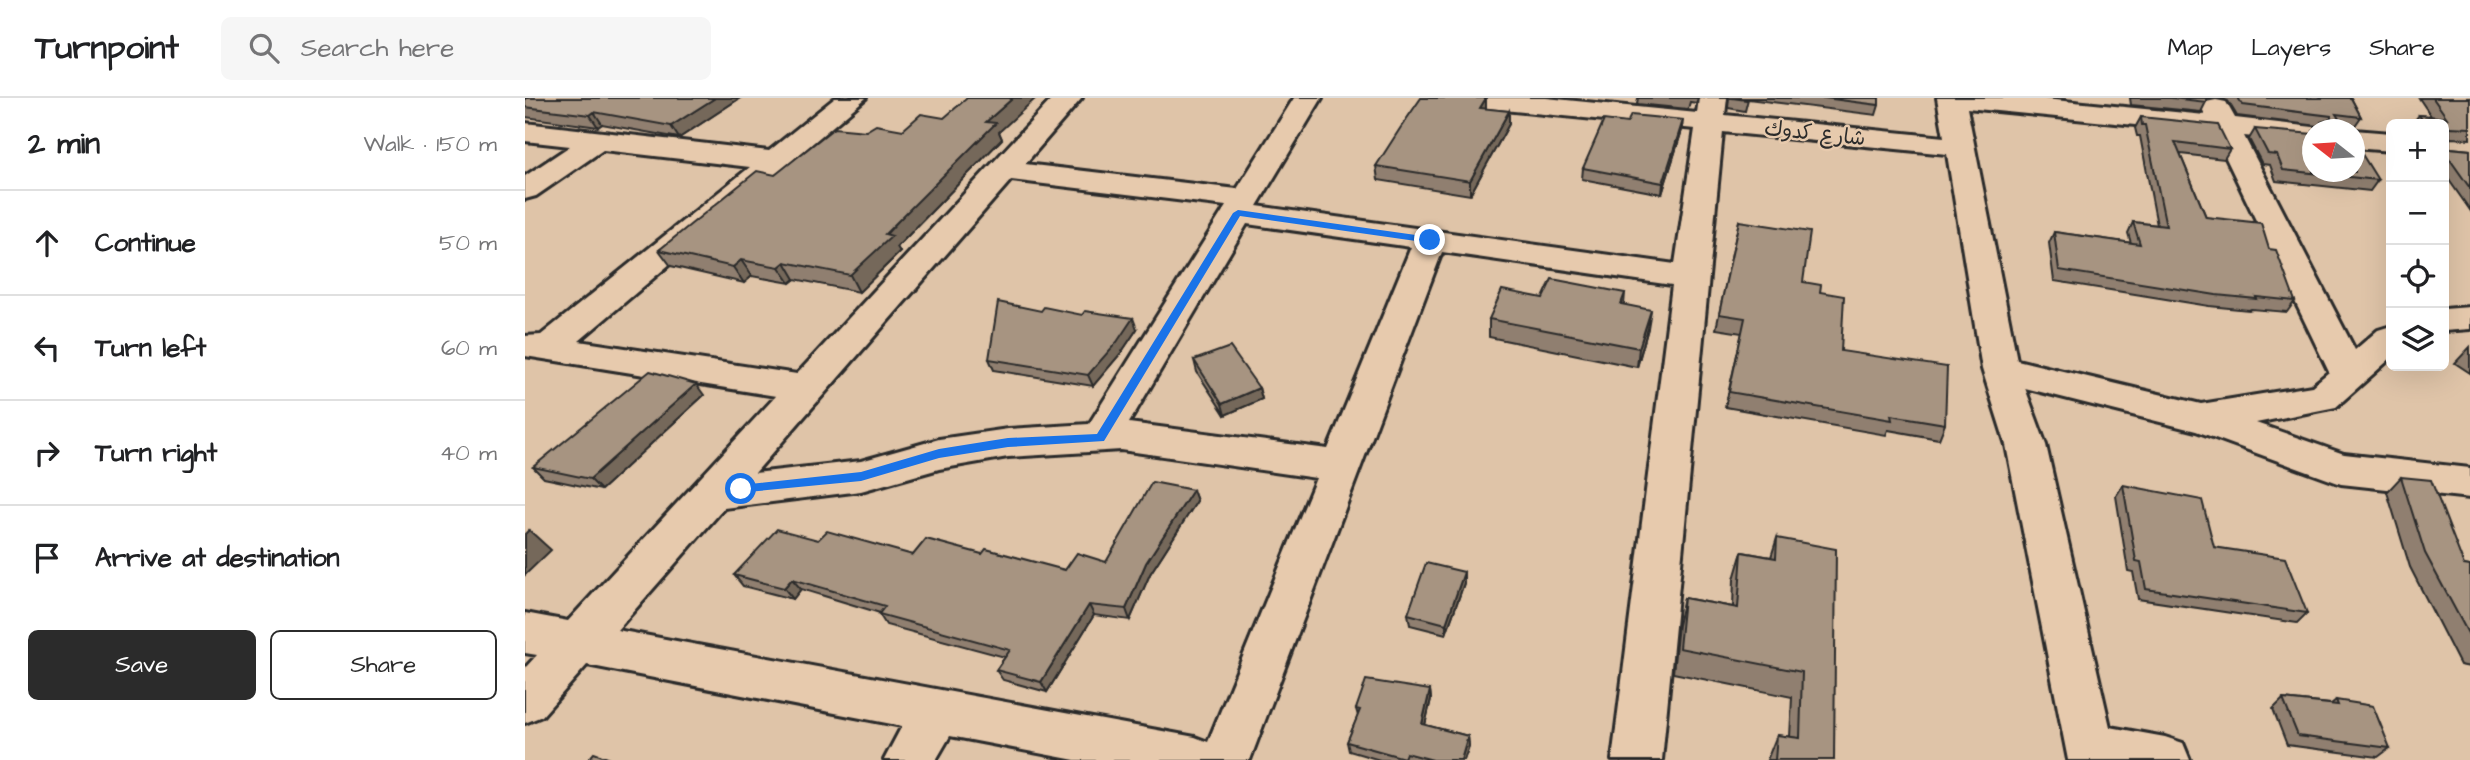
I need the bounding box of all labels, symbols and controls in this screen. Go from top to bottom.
search box [221,17,711,80]
text: Turnpoint [35,25,179,71]
icon: search [245,29,283,67]
text: Search here [301,30,454,66]
text: Map [2168,31,2213,65]
text: Layers [2251,31,2331,65]
text: Share [2369,31,2435,65]
street label: شارع كدوك [1763,114,1867,153]
north arrow [2302,119,2365,182]
map controls [2386,119,2449,371]
button: + [2386,119,2449,182]
text: 2 min [28,123,100,165]
text: Walk · 150 m [363,128,497,160]
button: − [2386,182,2449,245]
icon: ahead [28,224,66,262]
route end [1414,224,1445,255]
text: Continue [95,225,196,261]
text: 50 m [439,227,497,259]
button: locate [2386,245,2449,308]
button: layers [2386,308,2449,371]
icon: left [28,329,66,367]
text: Turn left [95,330,206,366]
text: 60 m [441,332,497,364]
icon: right [28,434,66,472]
text: Turn right [95,435,217,471]
text: 40 m [440,437,497,469]
route start [725,473,756,504]
icon: arrive [28,539,66,577]
text: Arrive at destination [95,540,340,576]
button: Save [28,630,256,700]
button: Share [270,630,497,700]

